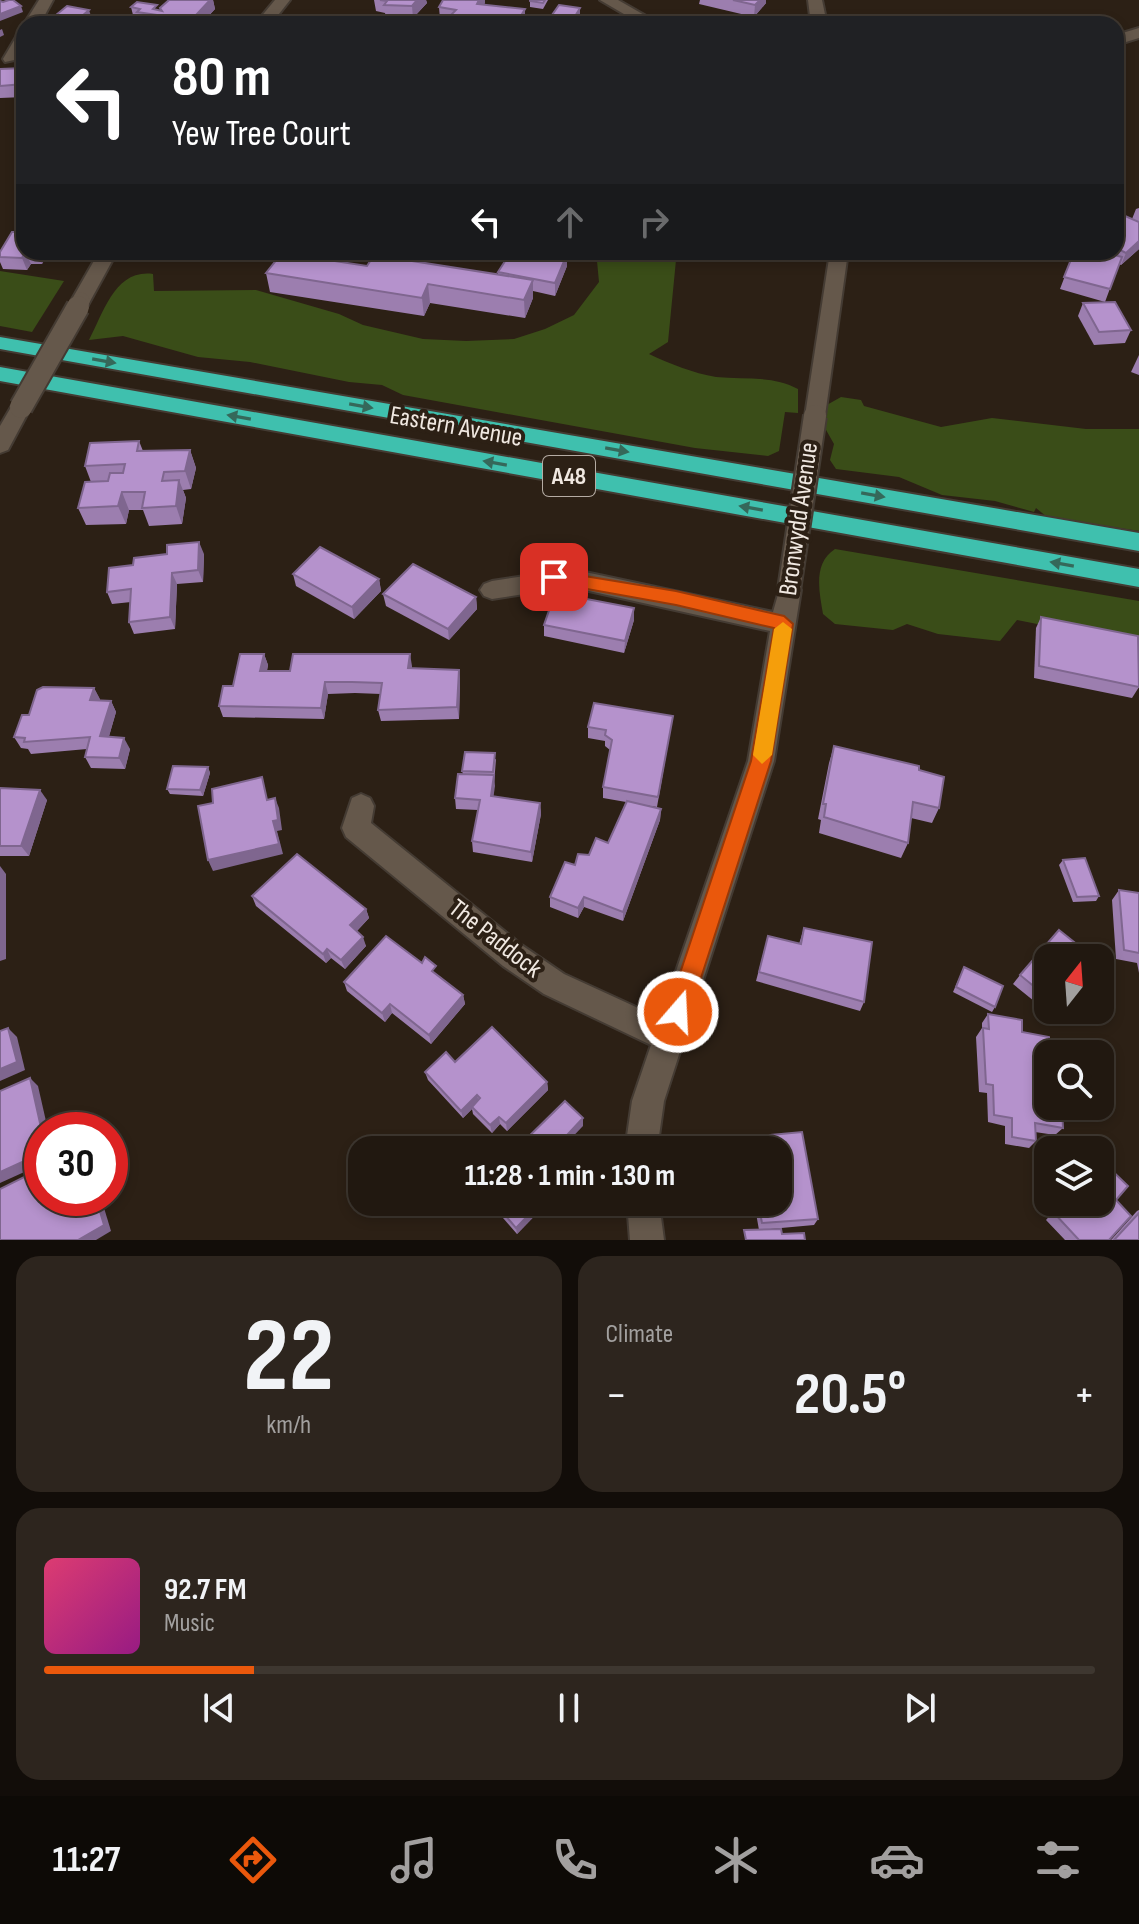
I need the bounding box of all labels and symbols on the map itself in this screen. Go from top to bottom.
one-way arrow [92,355,117,368]
one-way arrow [348,400,373,412]
street label: Eastern Avenue [387,400,525,454]
one-way arrow [226,410,251,422]
street label: Bronwydd Avenue [773,440,825,598]
one-way arrow [604,445,629,457]
one-way arrow [482,456,507,468]
road number: A48 [543,456,595,496]
one-way arrow [861,490,886,502]
one-way arrow [738,502,763,514]
pin [520,543,588,611]
one-way arrow [1049,557,1074,569]
street label: The Paddock [442,893,548,985]
north arrow [1034,944,1114,1024]
position arrow [636,970,720,1054]
speed limit sign: 30 [24,1112,128,1216]

